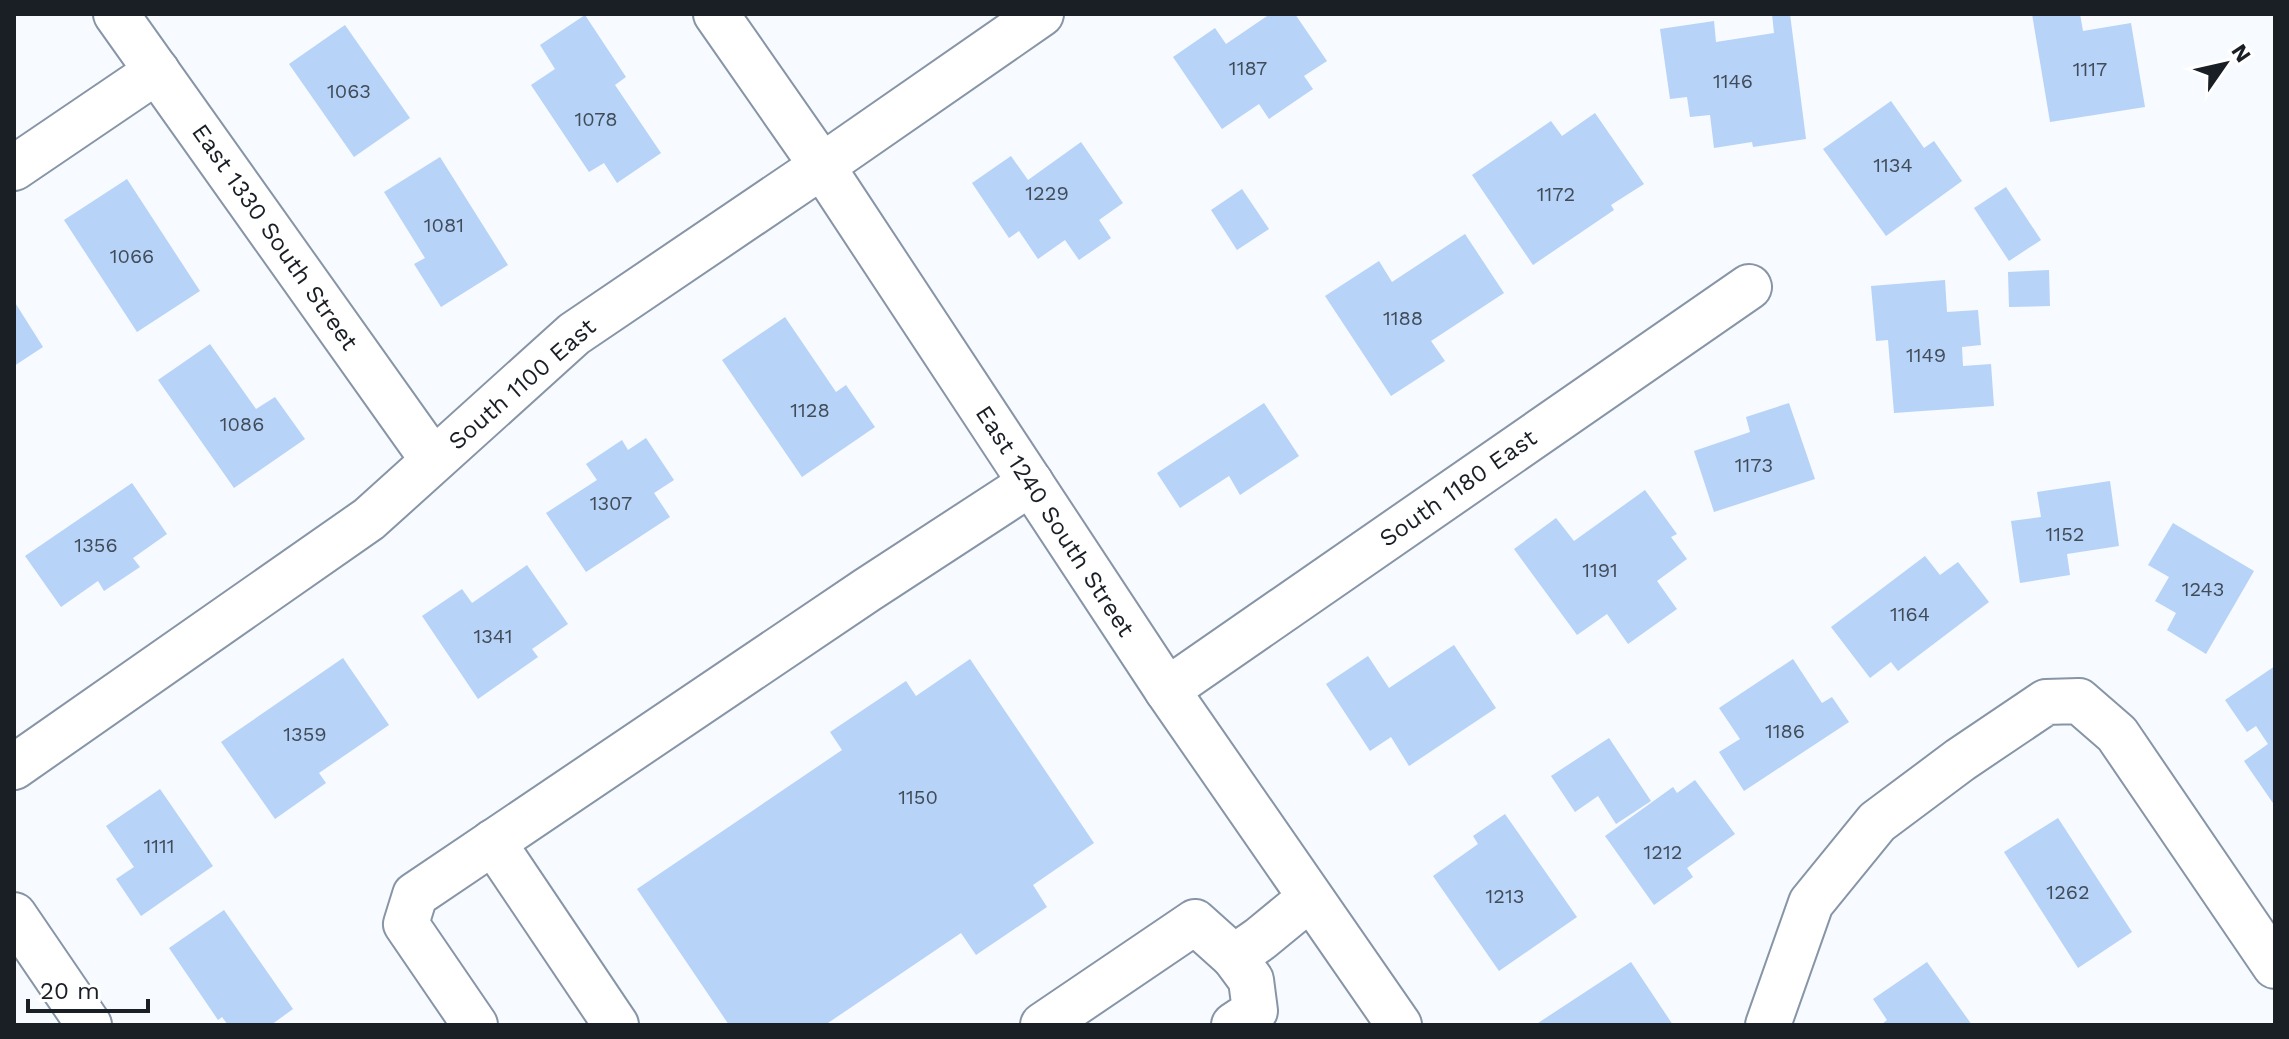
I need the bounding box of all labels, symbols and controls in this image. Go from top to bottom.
north arrow [2185,24,2265,104]
text: N [2226,39,2256,67]
house number: 1187 [1229,56,1267,80]
house number: 1117 [2073,57,2107,81]
house number: 1146 [1713,69,1753,93]
house number: 1063 [327,79,371,103]
house number: 1078 [575,107,617,131]
street label: East 1330 South Street [186,119,364,355]
house number: 1134 [1873,153,1913,177]
house number: 1229 [1025,181,1069,205]
house number: 1172 [1537,182,1575,206]
house number: 1081 [424,213,464,237]
house number: 1066 [110,244,154,268]
house number: 1188 [1383,306,1423,330]
street label: South 1100 East [443,313,601,455]
house number: 1149 [1906,343,1946,367]
house number: 1128 [790,398,830,422]
street label: East 1240 South Street [970,400,1140,642]
house number: 1086 [220,412,264,436]
street label: South 1180 East [1374,423,1542,553]
house number: 1173 [1735,453,1773,477]
house number: 1307 [590,491,632,515]
house number: 1152 [2046,522,2084,546]
house number: 1356 [74,533,118,557]
house number: 1191 [1582,558,1618,582]
house number: 1243 [2182,577,2224,601]
house number: 1164 [1890,602,1930,626]
house number: 1341 [473,624,513,648]
house number: 1186 [1765,719,1805,743]
house number: 1359 [283,722,327,746]
house number: 1150 [898,785,938,809]
house number: 1111 [143,834,175,858]
house number: 1212 [1644,840,1682,864]
house number: 1262 [2046,880,2090,904]
house number: 1213 [1486,884,1524,908]
scale bar [28,963,148,1013]
text: 20 m [40,977,100,1005]

